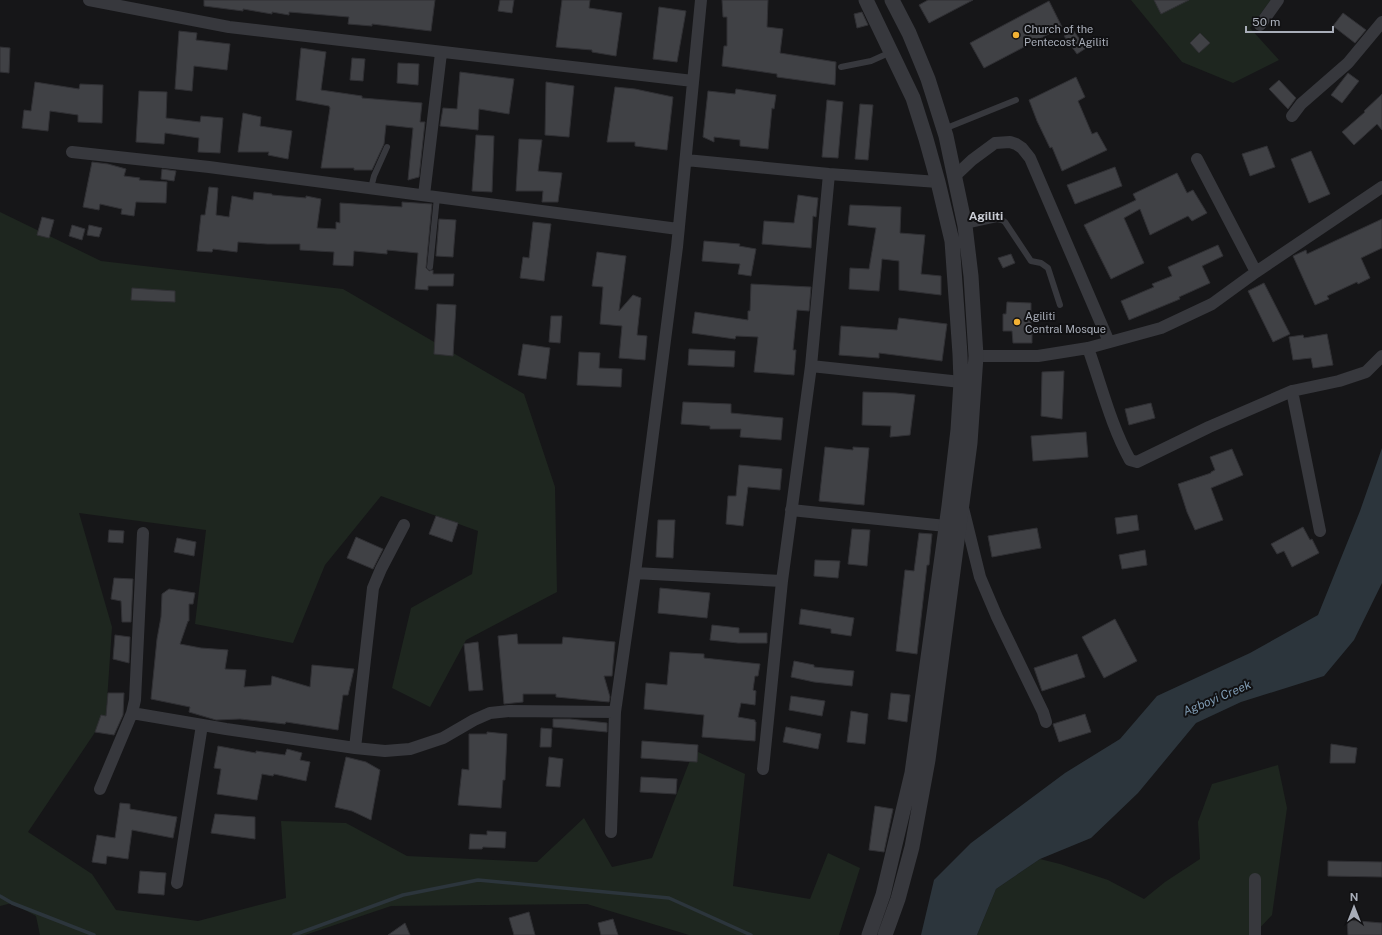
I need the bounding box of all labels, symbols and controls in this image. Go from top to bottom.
scale bar [1246,8,1333,34]
text: 50 m [1252,15,1280,29]
place label: Church of the Pentecost Agiliti [1024,23,1108,48]
marker: Church of the Pentecost Agiliti [1011,30,1021,40]
district label: Agiliti [969,209,1003,223]
place label: Agiliti Central Mosque [1025,310,1106,335]
marker: Agiliti Central Mosque [1012,317,1022,327]
water label: Agboyi Creek [1181,677,1254,719]
north arrow [1334,887,1374,927]
text: N [1350,891,1358,903]

